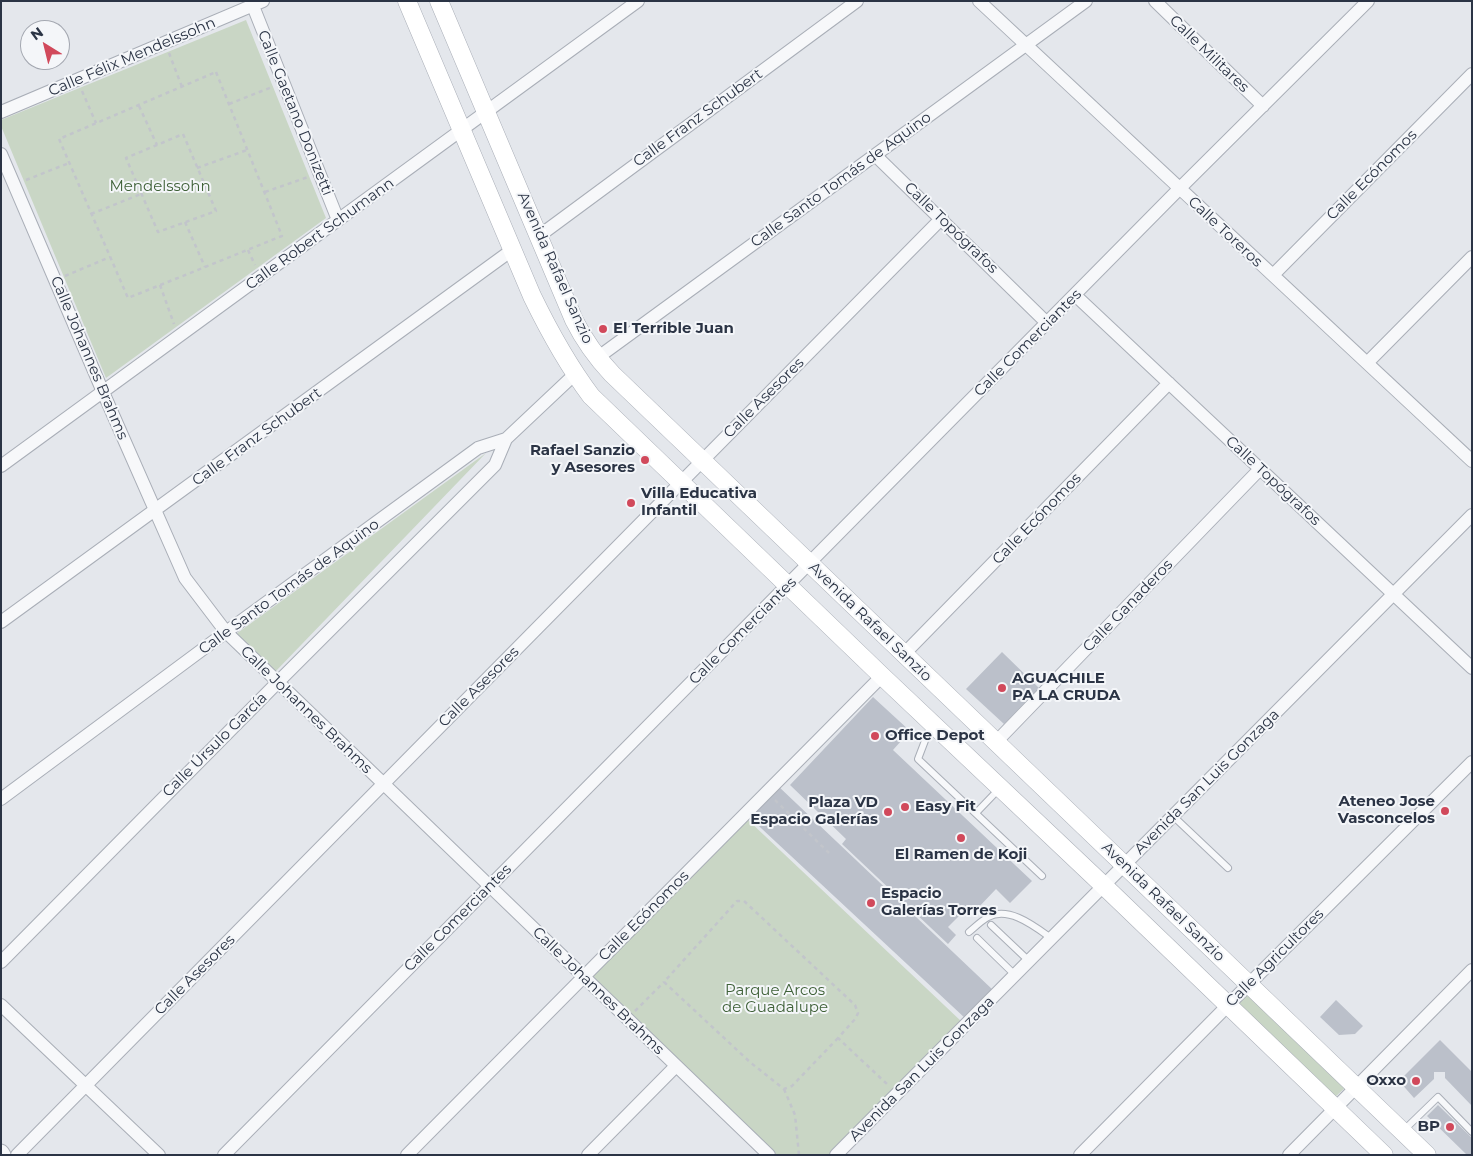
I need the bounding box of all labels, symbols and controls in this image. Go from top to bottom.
street label: Calle Militares [1165,12,1253,96]
street label: Calle Félix Mendelssohn [46,14,218,100]
north arrow [20,20,70,70]
text: N [27,23,47,44]
street label: Calle Gaetano Donizetti [254,28,336,198]
street label: Calle Franz Schubert [630,65,766,171]
street label: Calle Santo Tomás de Aquino [747,108,935,252]
street label: Calle Ecónomos [1323,126,1421,224]
street label: Calle Robert Schumann [242,174,398,294]
park label: Mendelssohn [109,178,211,196]
street label: Calle Topógrafos [900,179,1002,277]
street label: Avenida Rafael Sanzio [513,189,597,347]
street label: Calle Toreros [1184,193,1266,271]
street label: Calle Johannes Brahms [46,274,132,442]
street label: Calle Comerciantes [971,286,1085,400]
place label: El Terrible Juan [613,320,734,338]
marker: El Terrible Juan [597,323,609,335]
street label: Calle Asesores [720,354,808,442]
street label: Calle Franz Schubert [189,384,325,490]
street label: Calle Topógrafos [1222,432,1324,530]
place label: Rafael Sanzio y Asesores [530,442,635,477]
marker: Rafael Sanzio y Asesores [639,454,651,466]
street label: Calle Ecónomos [989,469,1085,569]
place label: Villa Educativa Infantil [641,485,757,520]
marker: Villa Educativa Infantil [625,497,637,509]
street label: Calle Santo Tomás de Aquino [195,515,383,659]
street label: Calle Ganaderos [1079,556,1177,656]
street label: Avenida Rafael Sanzio [805,558,935,686]
street label: Calle Comerciantes [686,574,800,688]
street label: Calle Johannes Brahms [236,642,376,778]
street label: Calle Asesores [435,643,523,731]
place label: AGUACHILE PA LA CRUDA [1012,670,1120,705]
marker: AGUACHILE PA LA CRUDA [996,682,1008,694]
street label: Calle Úrsulo García [159,689,271,801]
street label: Avenida San Luis Gonzaga [1131,706,1283,858]
place label: Office Depot [885,727,985,745]
marker: Office Depot [869,730,881,742]
place label: Ateneo Jose Vasconcelos [1338,793,1435,828]
place label: Plaza VD Espacio Galerías [750,794,878,829]
place label: Easy Fit [915,798,976,816]
marker: Easy Fit [899,801,911,813]
marker: Ateneo Jose Vasconcelos [1439,805,1451,817]
marker: Plaza VD Espacio Galerías [882,806,894,818]
marker: El Ramen de Koji [955,832,967,844]
street label: Avenida Rafael Sanzio [1098,838,1228,966]
place label: El Ramen de Koji [895,846,1027,864]
street label: Calle Comerciantes [401,861,515,975]
street label: Calle Ecónomos [595,867,693,965]
place label: Espacio Galerías Torres [881,885,997,920]
marker: Espacio Galerías Torres [865,897,877,909]
street label: Calle Agricultores [1222,905,1328,1011]
street label: Calle Johannes Brahms [528,923,668,1059]
street label: Calle Asesores [151,931,239,1019]
park label: Parque Arcos de Guadalupe [722,982,828,1017]
street label: Avenida San Luis Gonzaga [846,993,998,1145]
place label: Oxxo [1366,1072,1406,1090]
marker: Oxxo [1410,1075,1422,1087]
place label: BP [1418,1118,1440,1136]
marker: BP [1444,1121,1456,1133]

